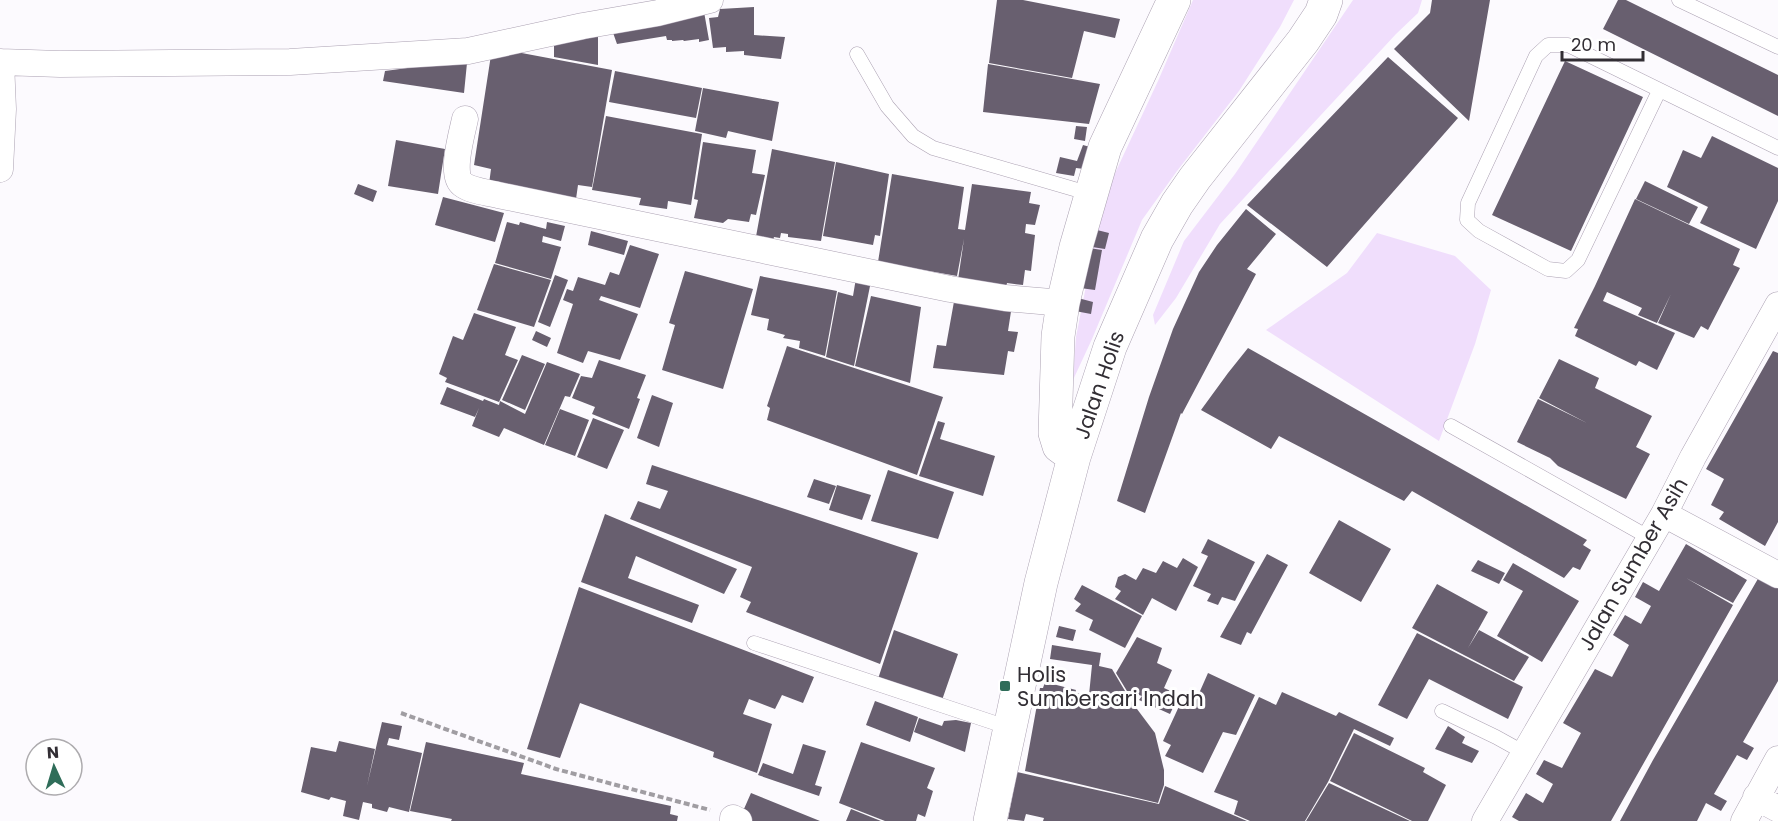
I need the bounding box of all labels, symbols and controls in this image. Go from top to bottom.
scale bar [1562,24,1643,62]
text: 20 m [1571,32,1616,57]
street label: Jalan Holis [1067,327,1131,443]
street label: Jalan Sumber Asih [1572,472,1694,656]
place label: Holis Sumbersari Indah [1017,660,1204,713]
marker: Holis Sumbersari Indah [998,679,1012,693]
north arrow [24,737,84,797]
text: N [46,741,60,764]

